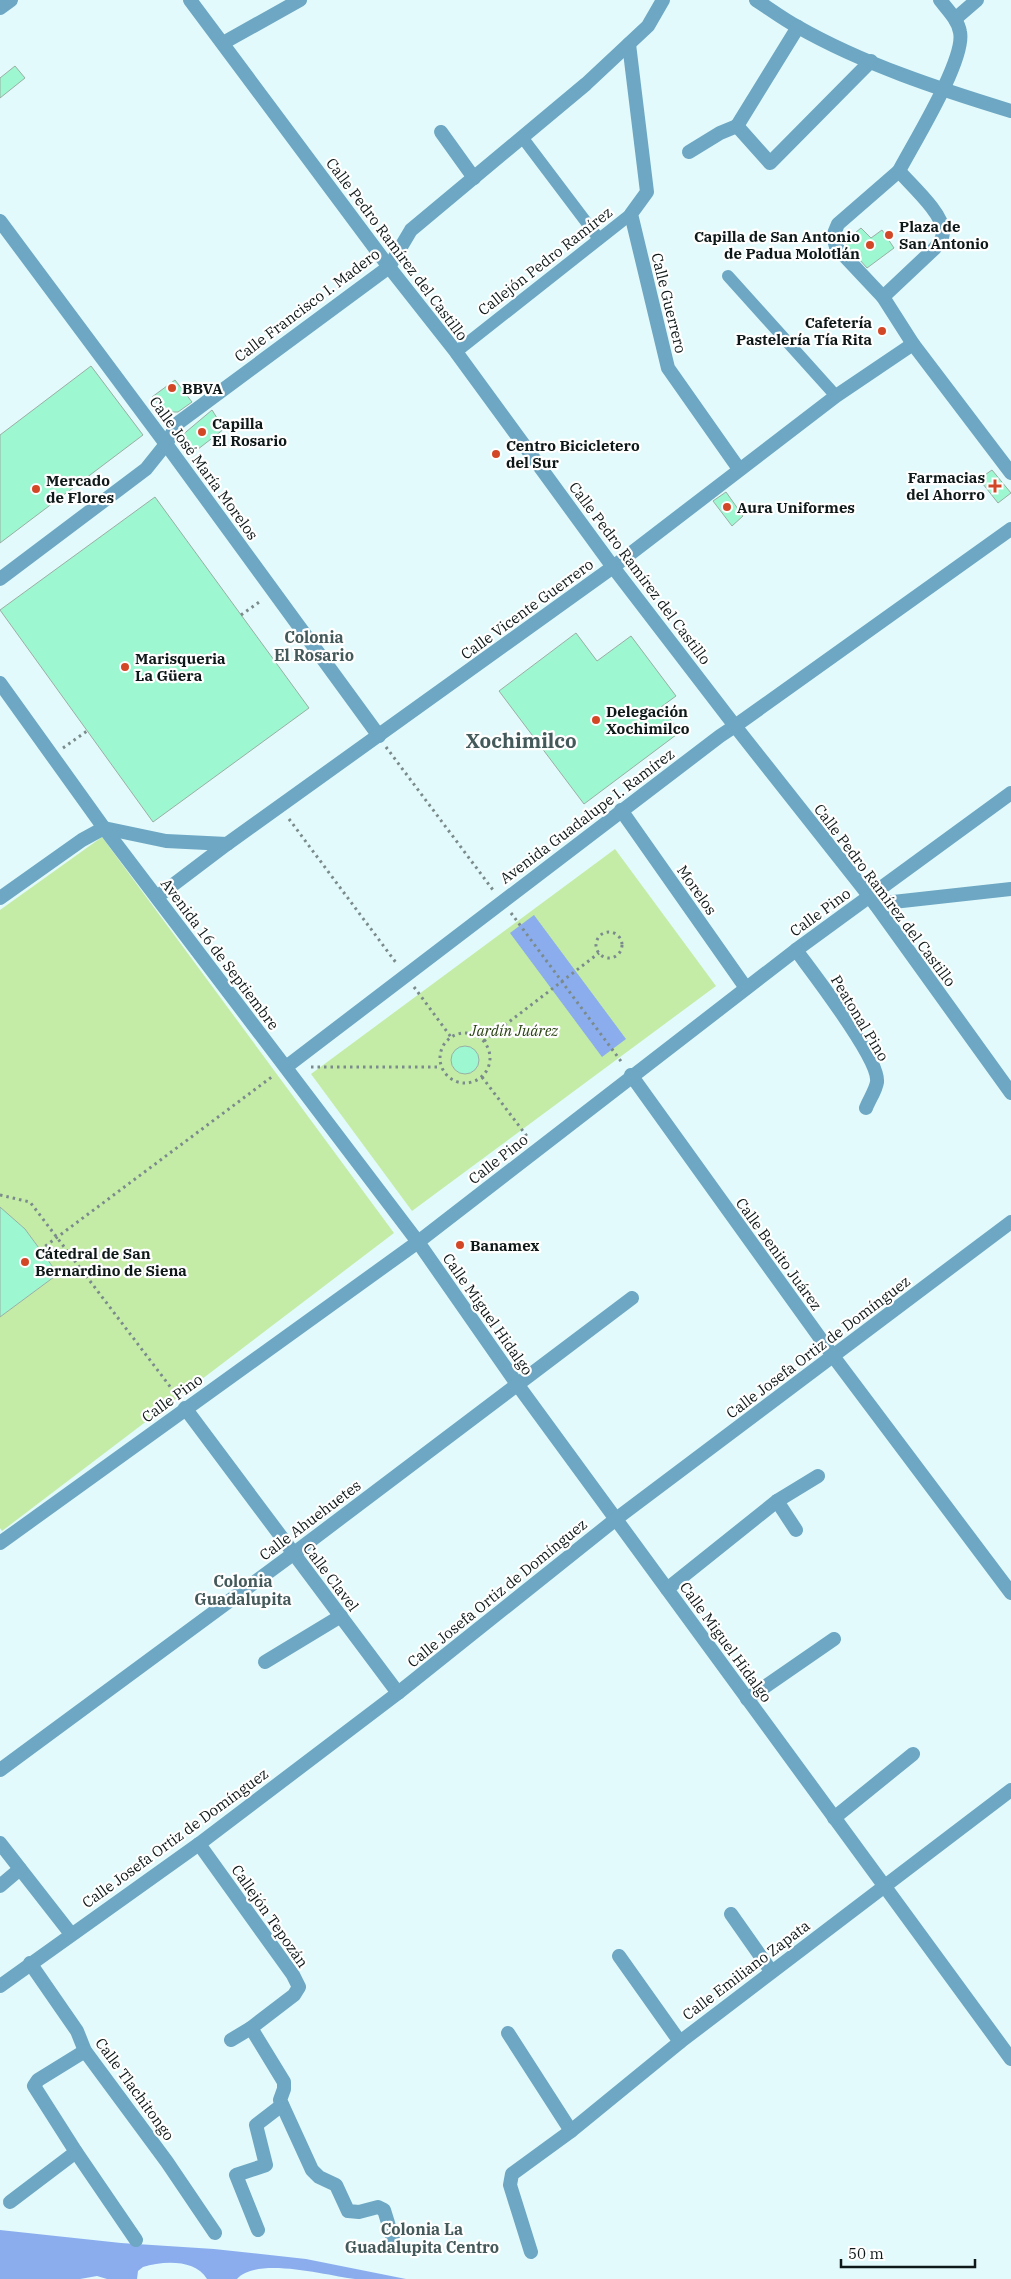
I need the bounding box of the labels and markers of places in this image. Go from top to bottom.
place label: Plaza de San Antonio [899,217,989,253]
place label: Capilla de San Antonio de Padua Molotlán [694,227,860,263]
marker: Plaza de San Antonio [883,229,895,241]
marker: Capilla de San Antonio de Padua Molotlán [864,239,876,251]
place label: Cafetería Pastelería Tía Rita [736,313,872,349]
marker: Cafetería Pastelería Tía Rita [876,325,888,337]
place label: BBVA [182,379,223,398]
marker: BBVA [166,382,178,394]
place label: Capilla El Rosario [212,414,287,450]
marker: Capilla El Rosario [196,426,208,438]
place label: Centro Bicicletero del Sur [506,436,640,472]
marker: Centro Bicicletero del Sur [490,448,502,460]
place label: Farmacias del Ahorro [906,468,985,504]
place label: Mercado de Flores [46,471,114,507]
marker: Farmacias del Ahorro [989,480,1001,492]
marker: Mercado de Flores [30,483,42,495]
place label: Aura Uniformes [737,498,855,517]
marker: Aura Uniformes [721,501,733,513]
place label: Marisqueria La Güera [135,649,226,685]
marker: Marisqueria La Güera [119,661,131,673]
place label: Delegación Xochimilco [606,702,690,738]
marker: Delegación Xochimilco [590,714,602,726]
place label: Banamex [470,1236,539,1255]
marker: Banamex [454,1239,466,1251]
place label: Cátedral de San Bernardino de Siena [35,1244,187,1280]
marker: Cátedral de San Bernardino de Siena [19,1256,31,1268]

